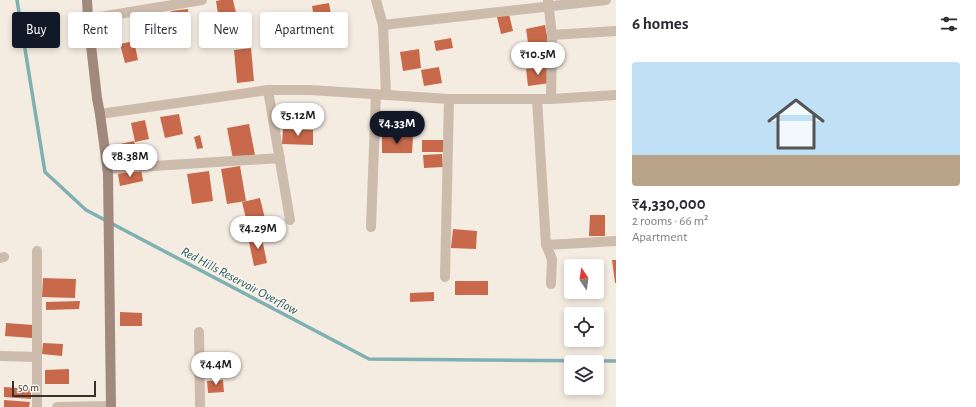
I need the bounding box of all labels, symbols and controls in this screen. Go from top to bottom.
chip: Buy [12,12,60,48]
chip: Rent [68,12,122,48]
chip: Filters [130,12,191,48]
chip: New [199,12,252,48]
chip: Apartment [260,12,348,48]
icon: filters [938,13,960,35]
text: 6 homes [632,15,688,32]
pin: ₹10.5M [505,42,571,76]
text: ₹10.5M [520,48,556,61]
icon: home [760,88,832,160]
pin: ₹5.12M [265,103,331,137]
text: ₹5.12M [280,109,316,122]
pin: ₹4.33M [364,111,430,145]
text: ₹4.33M [379,117,415,130]
pin: ₹8.38M [97,144,163,178]
text: ₹8.38M [111,150,149,163]
text: ₹4,330,000 [632,195,706,212]
text: 2 rooms · 66 m² [632,215,709,228]
pin: ₹4.29M [225,216,291,250]
text: ₹4.29M [239,222,277,235]
text: Apartment [632,231,687,244]
water label: Red Hills Reservoir Overflow [179,245,300,318]
north arrow [564,259,604,299]
map controls [564,259,604,395]
button: locate [564,307,604,347]
pin: ₹4.4M [188,352,244,386]
button: layers [564,355,604,395]
text: ₹4.4M [200,358,232,371]
scale bar [12,379,96,398]
text: 50 m [18,382,39,393]

